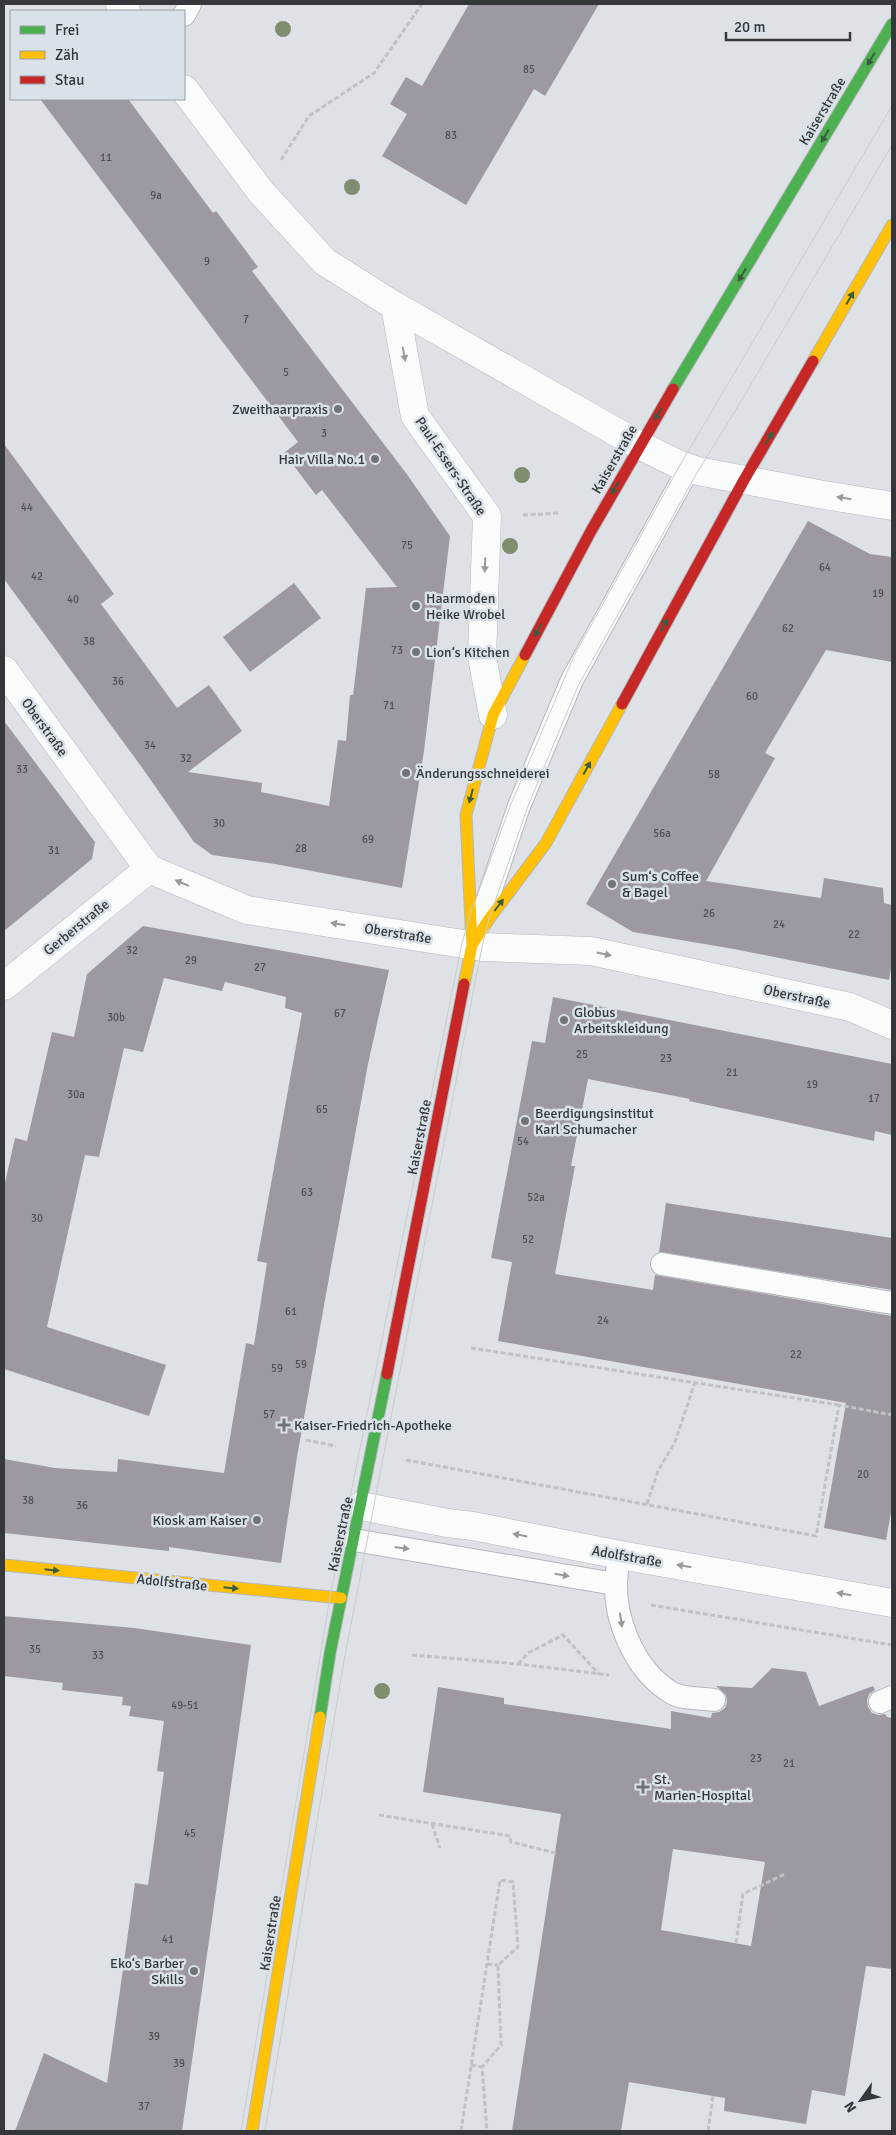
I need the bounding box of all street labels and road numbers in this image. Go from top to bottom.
street label: Kaiserstraße [795,74,849,148]
street label: Paul-Essers-Straße [411,414,490,519]
street label: Kaiserstraße [588,422,641,497]
street label: Oberstraße [18,695,71,760]
street label: Gerberstraße [40,896,113,959]
street label: Oberstraße [363,920,433,947]
street label: Oberstraße [762,981,832,1012]
street label: Kaiserstraße [404,1098,435,1176]
street label: Kaiserstraße [324,1495,357,1573]
street label: Adolfstraße [591,1542,663,1571]
street label: Adolfstraße [136,1570,208,1595]
street label: Kaiserstraße [256,1894,285,1972]

